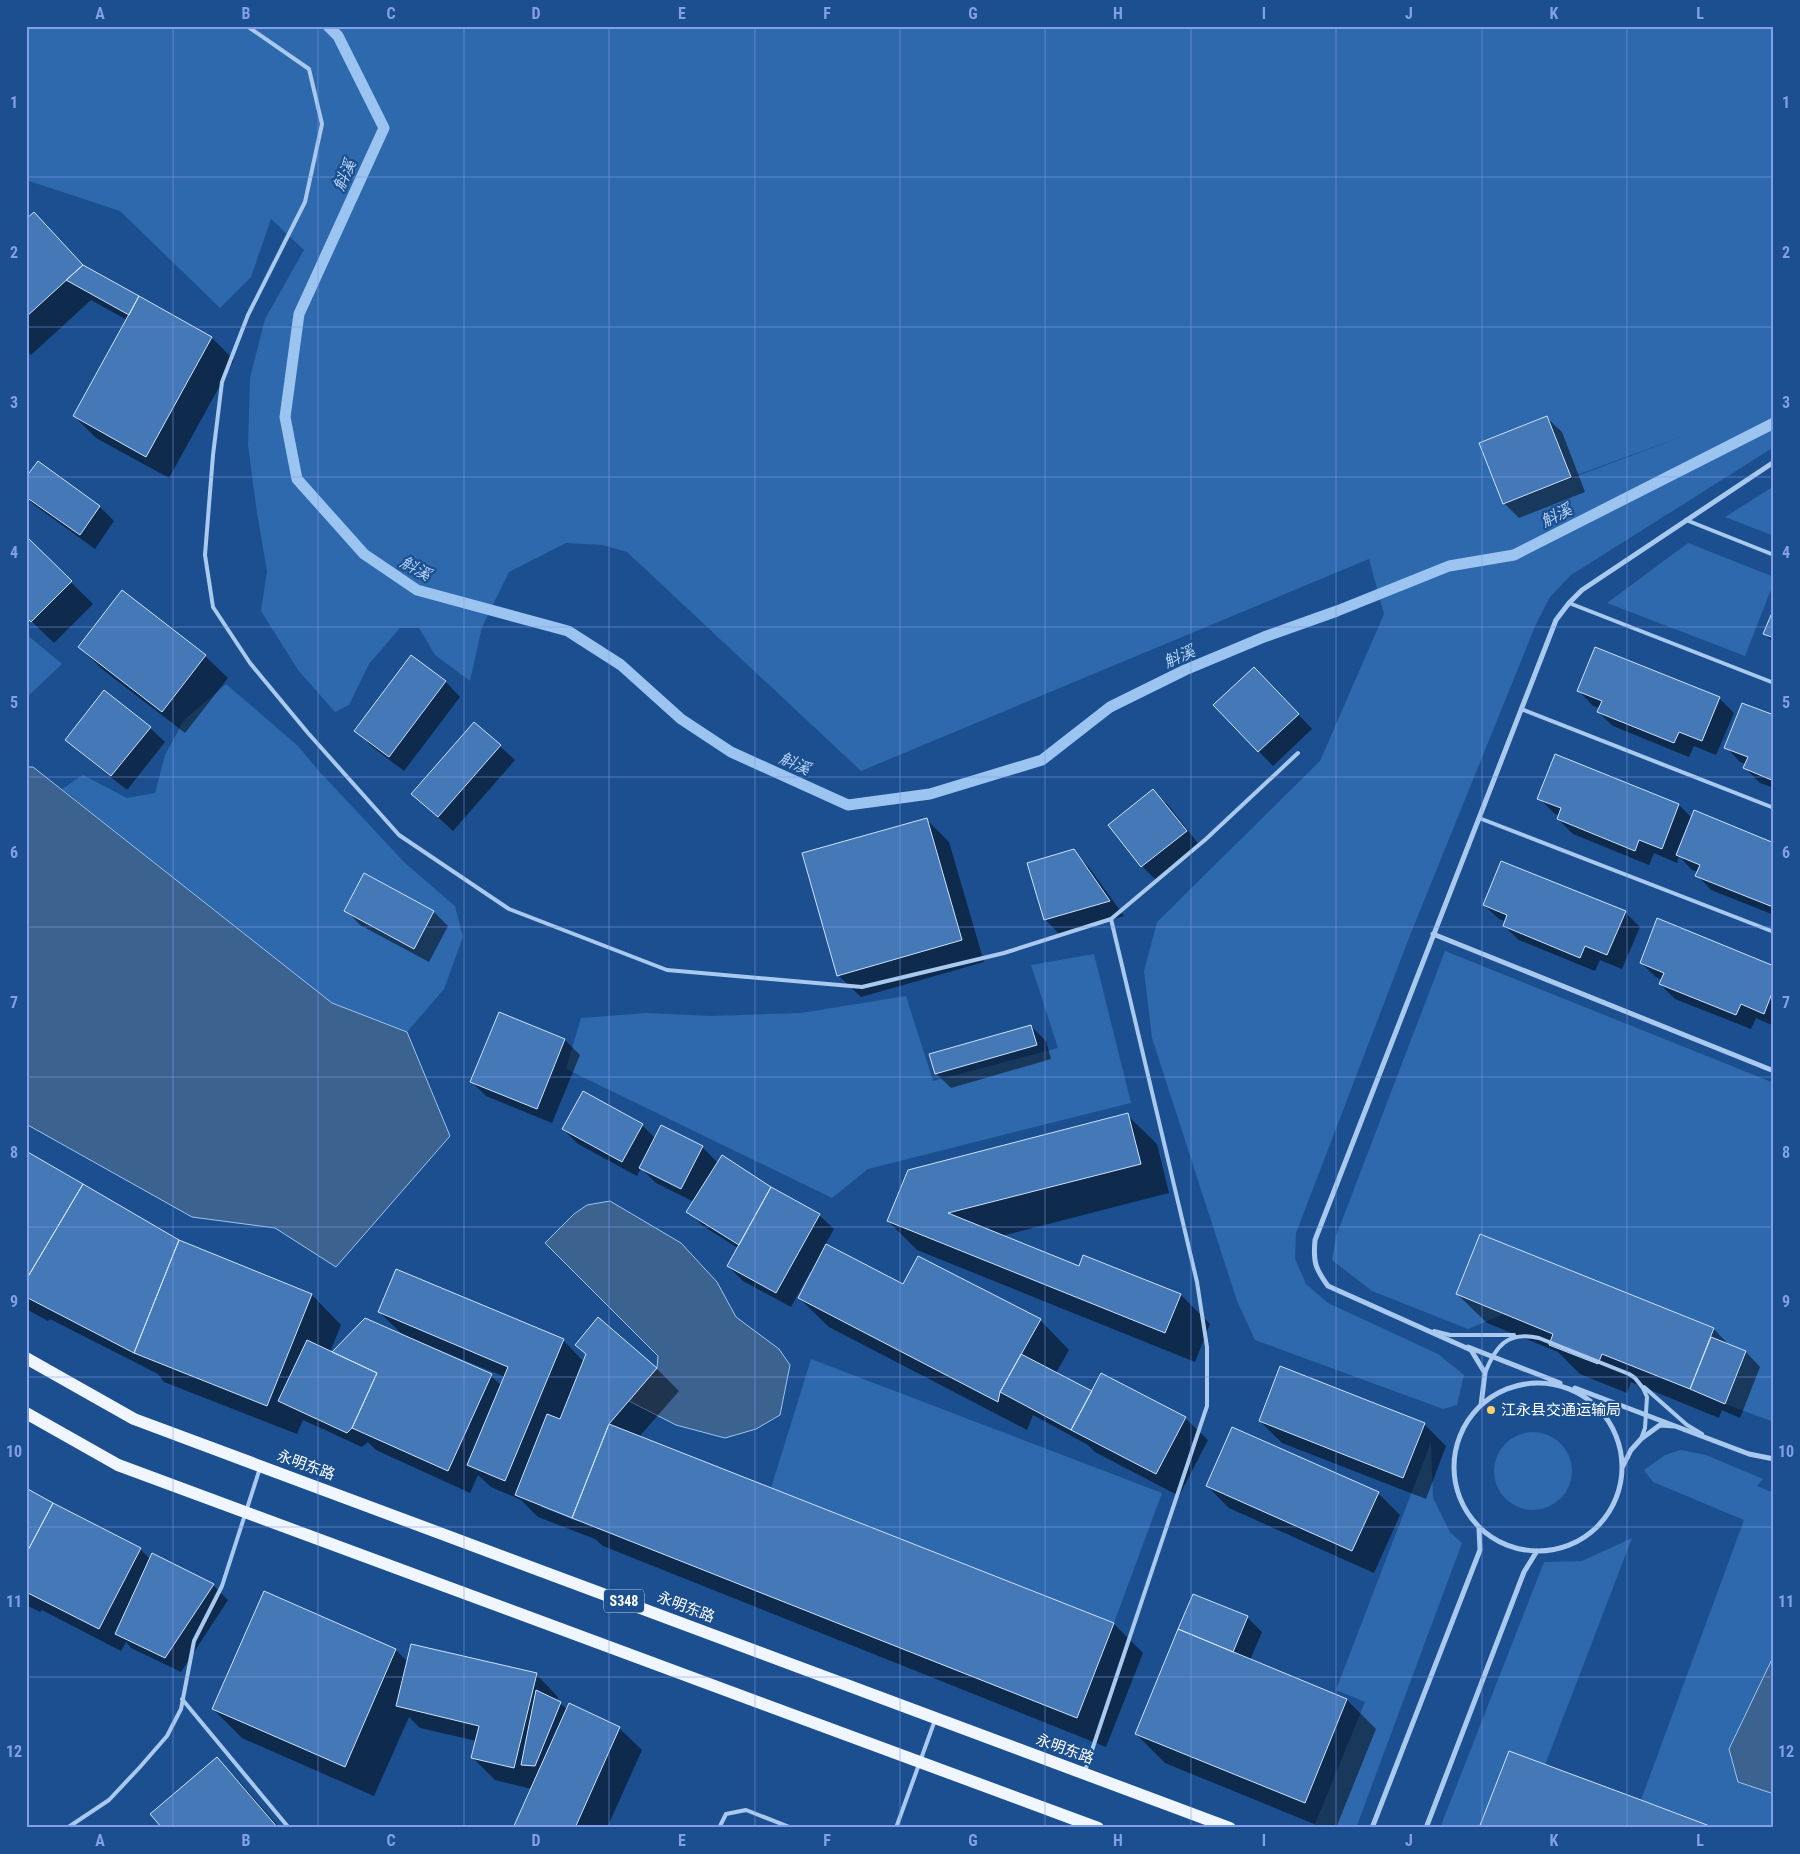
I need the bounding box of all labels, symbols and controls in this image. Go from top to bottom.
text: A [95,4,105,23]
text: B [242,4,251,23]
text: C [386,4,396,23]
text: D [531,4,541,23]
text: E [678,4,686,23]
text: F [823,4,831,23]
text: G [968,4,978,23]
text: H [1113,4,1123,23]
text: I [1262,4,1266,23]
text: J [1405,4,1413,23]
text: K [1550,4,1559,23]
text: L [1696,4,1704,23]
text: 1 [10,93,18,112]
text: 1 [1782,93,1790,112]
water label: 斛溪 [329,155,360,194]
text: 2 [10,243,18,262]
text: 2 [1782,243,1790,262]
text: 3 [10,393,18,412]
text: 3 [1782,393,1790,412]
water label: 斛溪 [1538,499,1577,531]
text: 4 [10,543,18,562]
text: 4 [1782,543,1790,562]
water label: 斛溪 [397,552,436,585]
water label: 斛溪 [1161,640,1200,672]
text: 5 [10,693,18,712]
text: 5 [1782,693,1790,712]
water label: 斛溪 [776,748,815,779]
text: 6 [10,843,18,862]
text: 6 [1782,843,1790,862]
text: 7 [10,993,18,1012]
text: 7 [1782,993,1790,1012]
text: 8 [10,1143,18,1162]
text: 8 [1782,1143,1790,1162]
text: 9 [10,1292,18,1311]
text: 9 [1782,1292,1790,1311]
place label: 江永县交通运输局 [1501,1401,1621,1419]
marker: 江永县交通运输局 [1485,1404,1497,1416]
text: 10 [6,1442,22,1461]
text: 10 [1778,1442,1794,1461]
street label: 永明东路 [275,1446,337,1484]
street label: 永明东路 [655,1588,717,1626]
road number: S348 [604,1590,644,1612]
text: 11 [6,1592,22,1611]
text: 11 [1778,1592,1794,1611]
street label: 永明东路 [1034,1730,1096,1768]
text: 12 [6,1742,22,1761]
text: 12 [1778,1742,1794,1761]
text: A [95,1831,105,1850]
text: B [242,1831,251,1850]
text: C [386,1831,396,1850]
text: D [531,1831,541,1850]
text: E [678,1831,686,1850]
text: F [823,1831,831,1850]
text: G [968,1831,978,1850]
text: H [1113,1831,1123,1850]
text: I [1262,1831,1266,1850]
text: J [1405,1831,1413,1850]
text: K [1550,1831,1559,1850]
text: L [1696,1831,1704,1850]

